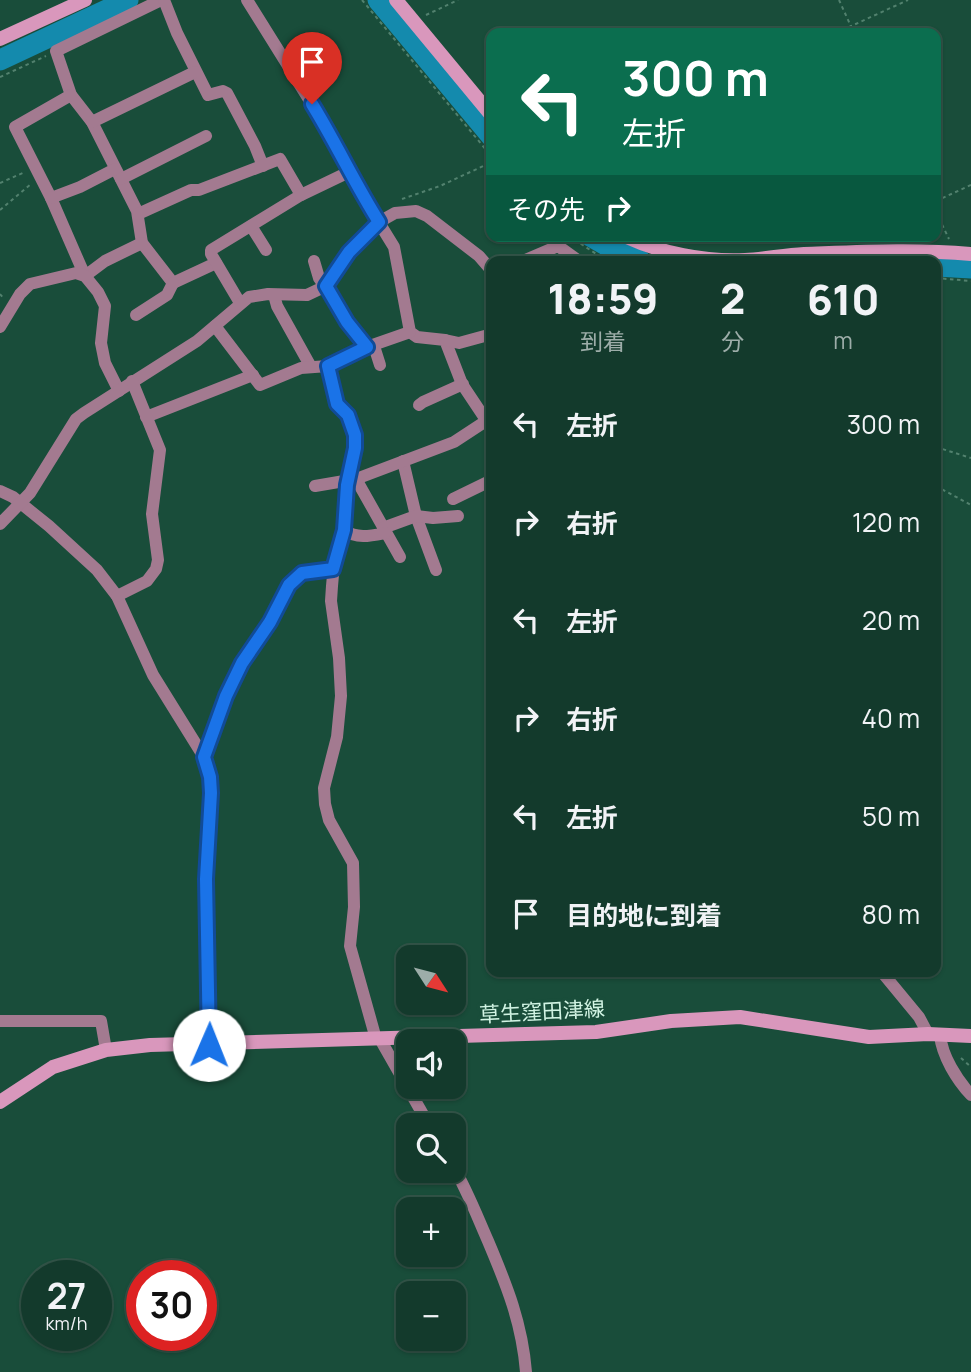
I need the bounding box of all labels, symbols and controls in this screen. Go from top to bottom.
pin [282,32,342,104]
icon: arrive [293,43,331,81]
text: 300 m [622,44,769,111]
icon: left [507,56,598,147]
text: 左折 [622,111,686,155]
icon: right [599,189,637,227]
text: その先 [507,191,585,227]
text: 18:59 [547,269,659,327]
text: 2 [720,269,745,327]
text: 610 [807,270,880,328]
text: m [833,324,853,356]
text: 到着 [580,325,626,357]
text: 分 [721,325,744,357]
icon: left [507,405,545,443]
text: 300 m [847,406,920,442]
text: 左折 [566,407,618,443]
icon: right [507,503,545,541]
text: 120 m [852,504,920,540]
text: 右折 [566,505,618,541]
icon: left [507,601,545,639]
text: 20 m [862,602,920,638]
text: 左折 [566,603,618,639]
icon: right [507,699,545,737]
text: 40 m [862,700,920,736]
text: 右折 [566,701,618,737]
icon: left [507,797,545,835]
text: 50 m [862,798,920,834]
text: 左折 [566,799,618,835]
icon: arrive [507,895,545,933]
text: 80 m [862,896,920,932]
text: 目的地に到着 [566,897,722,933]
north arrow [396,945,466,1015]
map controls [396,945,466,1351]
street label: 草生窪田津線 [478,994,606,1028]
position arrow [172,1008,246,1082]
button: sound [396,1029,466,1099]
button: search [396,1113,466,1183]
button: + [396,1197,466,1267]
speed limit sign: 30 [126,1260,217,1351]
text: 27 [47,1272,86,1320]
button: − [396,1281,466,1351]
text: km/h [46,1311,87,1335]

